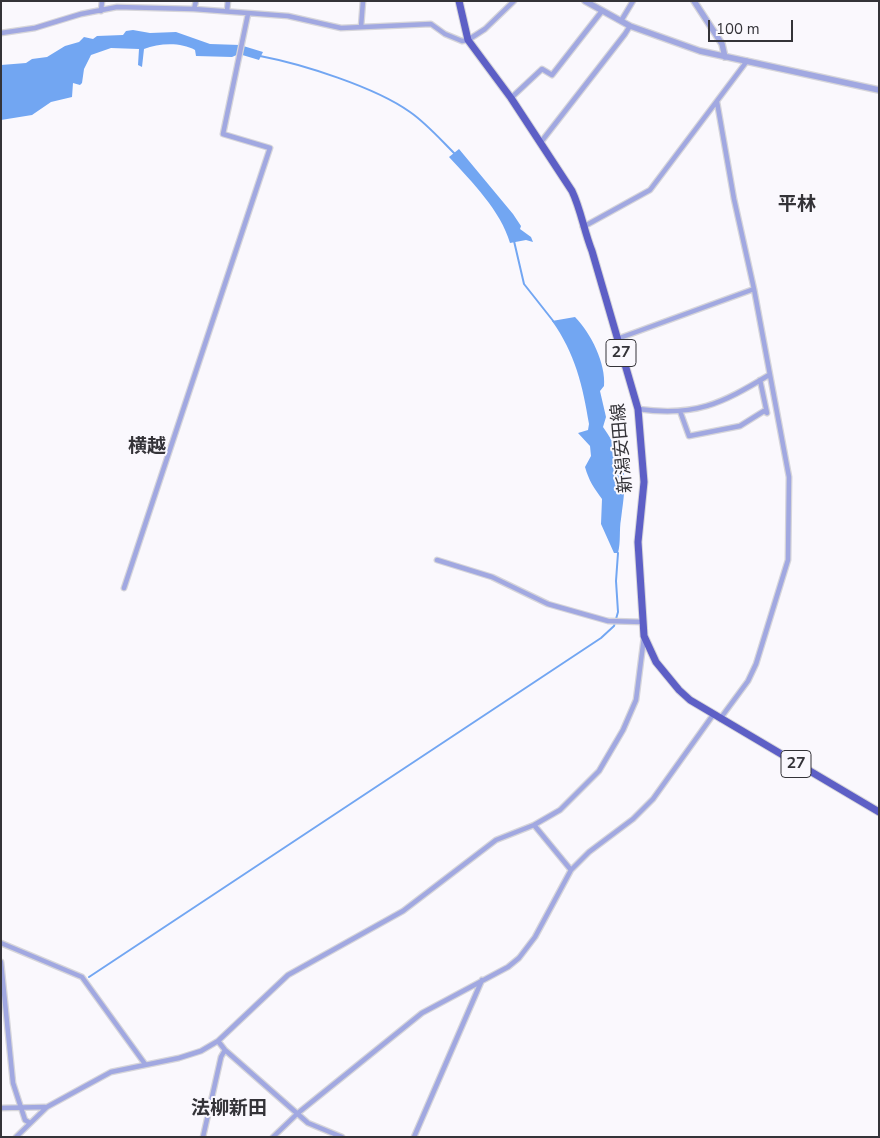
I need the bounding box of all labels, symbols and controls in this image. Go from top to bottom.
scale bar [710,10,795,42]
text: 100 m [716,19,760,39]
district label: 平林 [778,194,816,216]
road number: 27 [606,339,636,366]
street label: 新潟安田線 [608,402,638,494]
district label: 横越 [128,436,166,458]
road number: 27 [781,751,811,778]
district label: 法柳新田 [191,1098,267,1120]

